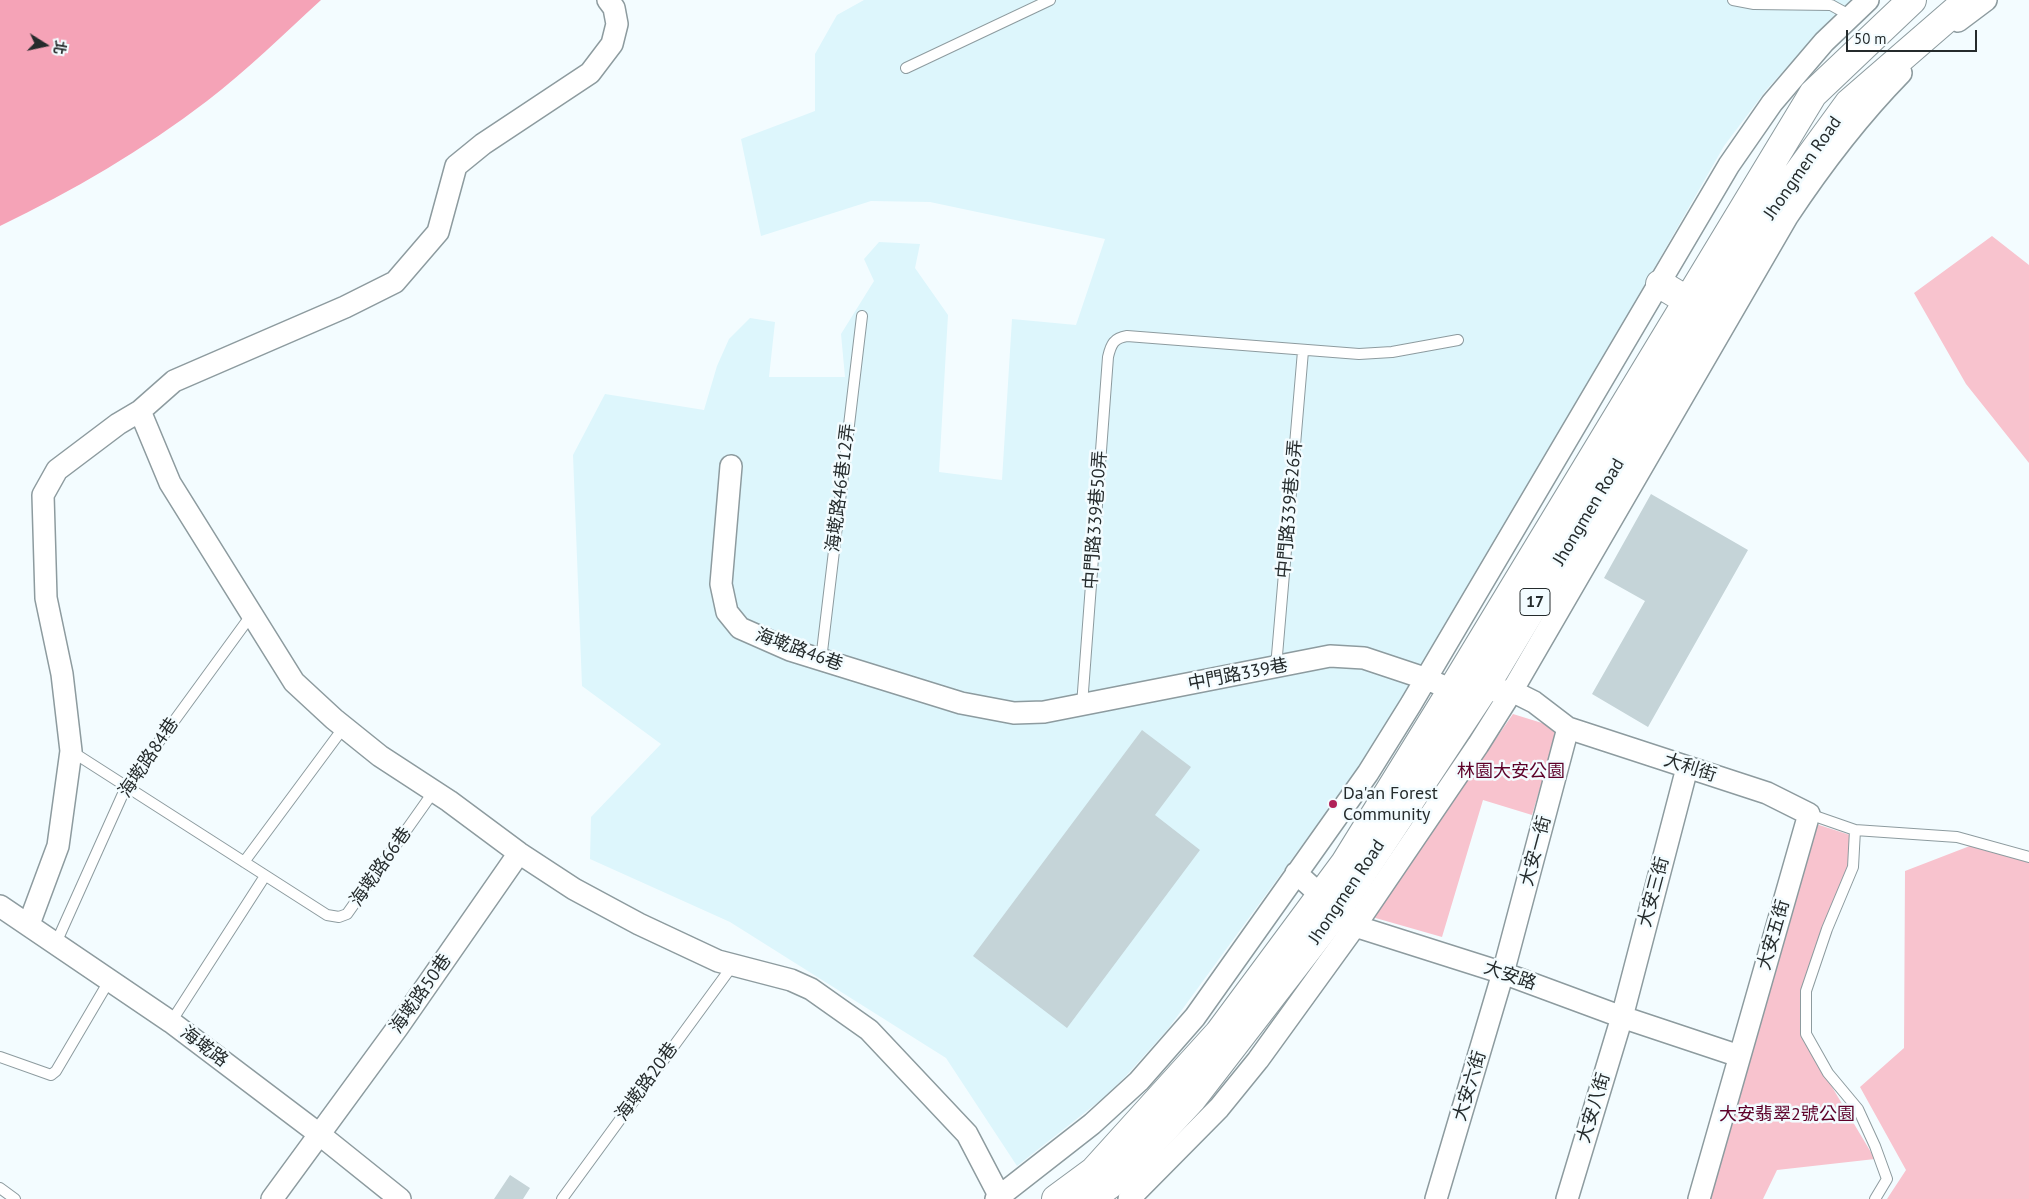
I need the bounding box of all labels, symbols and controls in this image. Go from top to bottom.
north arrow [20,20,70,70]
scale bar [1849,20,1980,52]
text: 50 m [1854,29,1887,48]
text: 北 [50,39,70,56]
street label: Jhongmen Road [1760,112,1846,224]
street label: 海墘路46巷12弄 [822,423,860,553]
street label: 中門路339巷26弄 [1273,439,1307,579]
street label: 中門路339巷50弄 [1080,450,1112,590]
street label: Jhongmen Road [1549,455,1629,569]
road number: 17 [1520,588,1550,616]
street label: 海墘路46巷 [752,624,846,676]
street label: 中門路339巷 [1186,655,1290,695]
street label: 海墘路84巷 [114,714,184,802]
street label: 大利街 [1661,749,1719,787]
park label: 林園大安公園 [1457,761,1565,783]
place label: Da'an Forest Community [1343,783,1438,826]
marker: Da'an Forest Community [1327,798,1339,810]
street label: 大安一街 [1516,813,1556,889]
street label: 海墘路66巷 [346,823,416,911]
street label: Jhongmen Road [1304,836,1390,948]
street label: 大安三街 [1634,854,1674,930]
street label: 大安五街 [1754,897,1794,973]
street label: 海墘路50巷 [386,950,456,1038]
street label: 大安路 [1481,957,1539,995]
street label: 海墘路 [176,1022,232,1072]
street label: 海墘路20巷 [611,1039,683,1125]
street label: 大安六街 [1449,1048,1491,1124]
street label: 大安八街 [1573,1070,1615,1146]
park label: 大安翡翠2號公園 [1719,1104,1855,1126]

